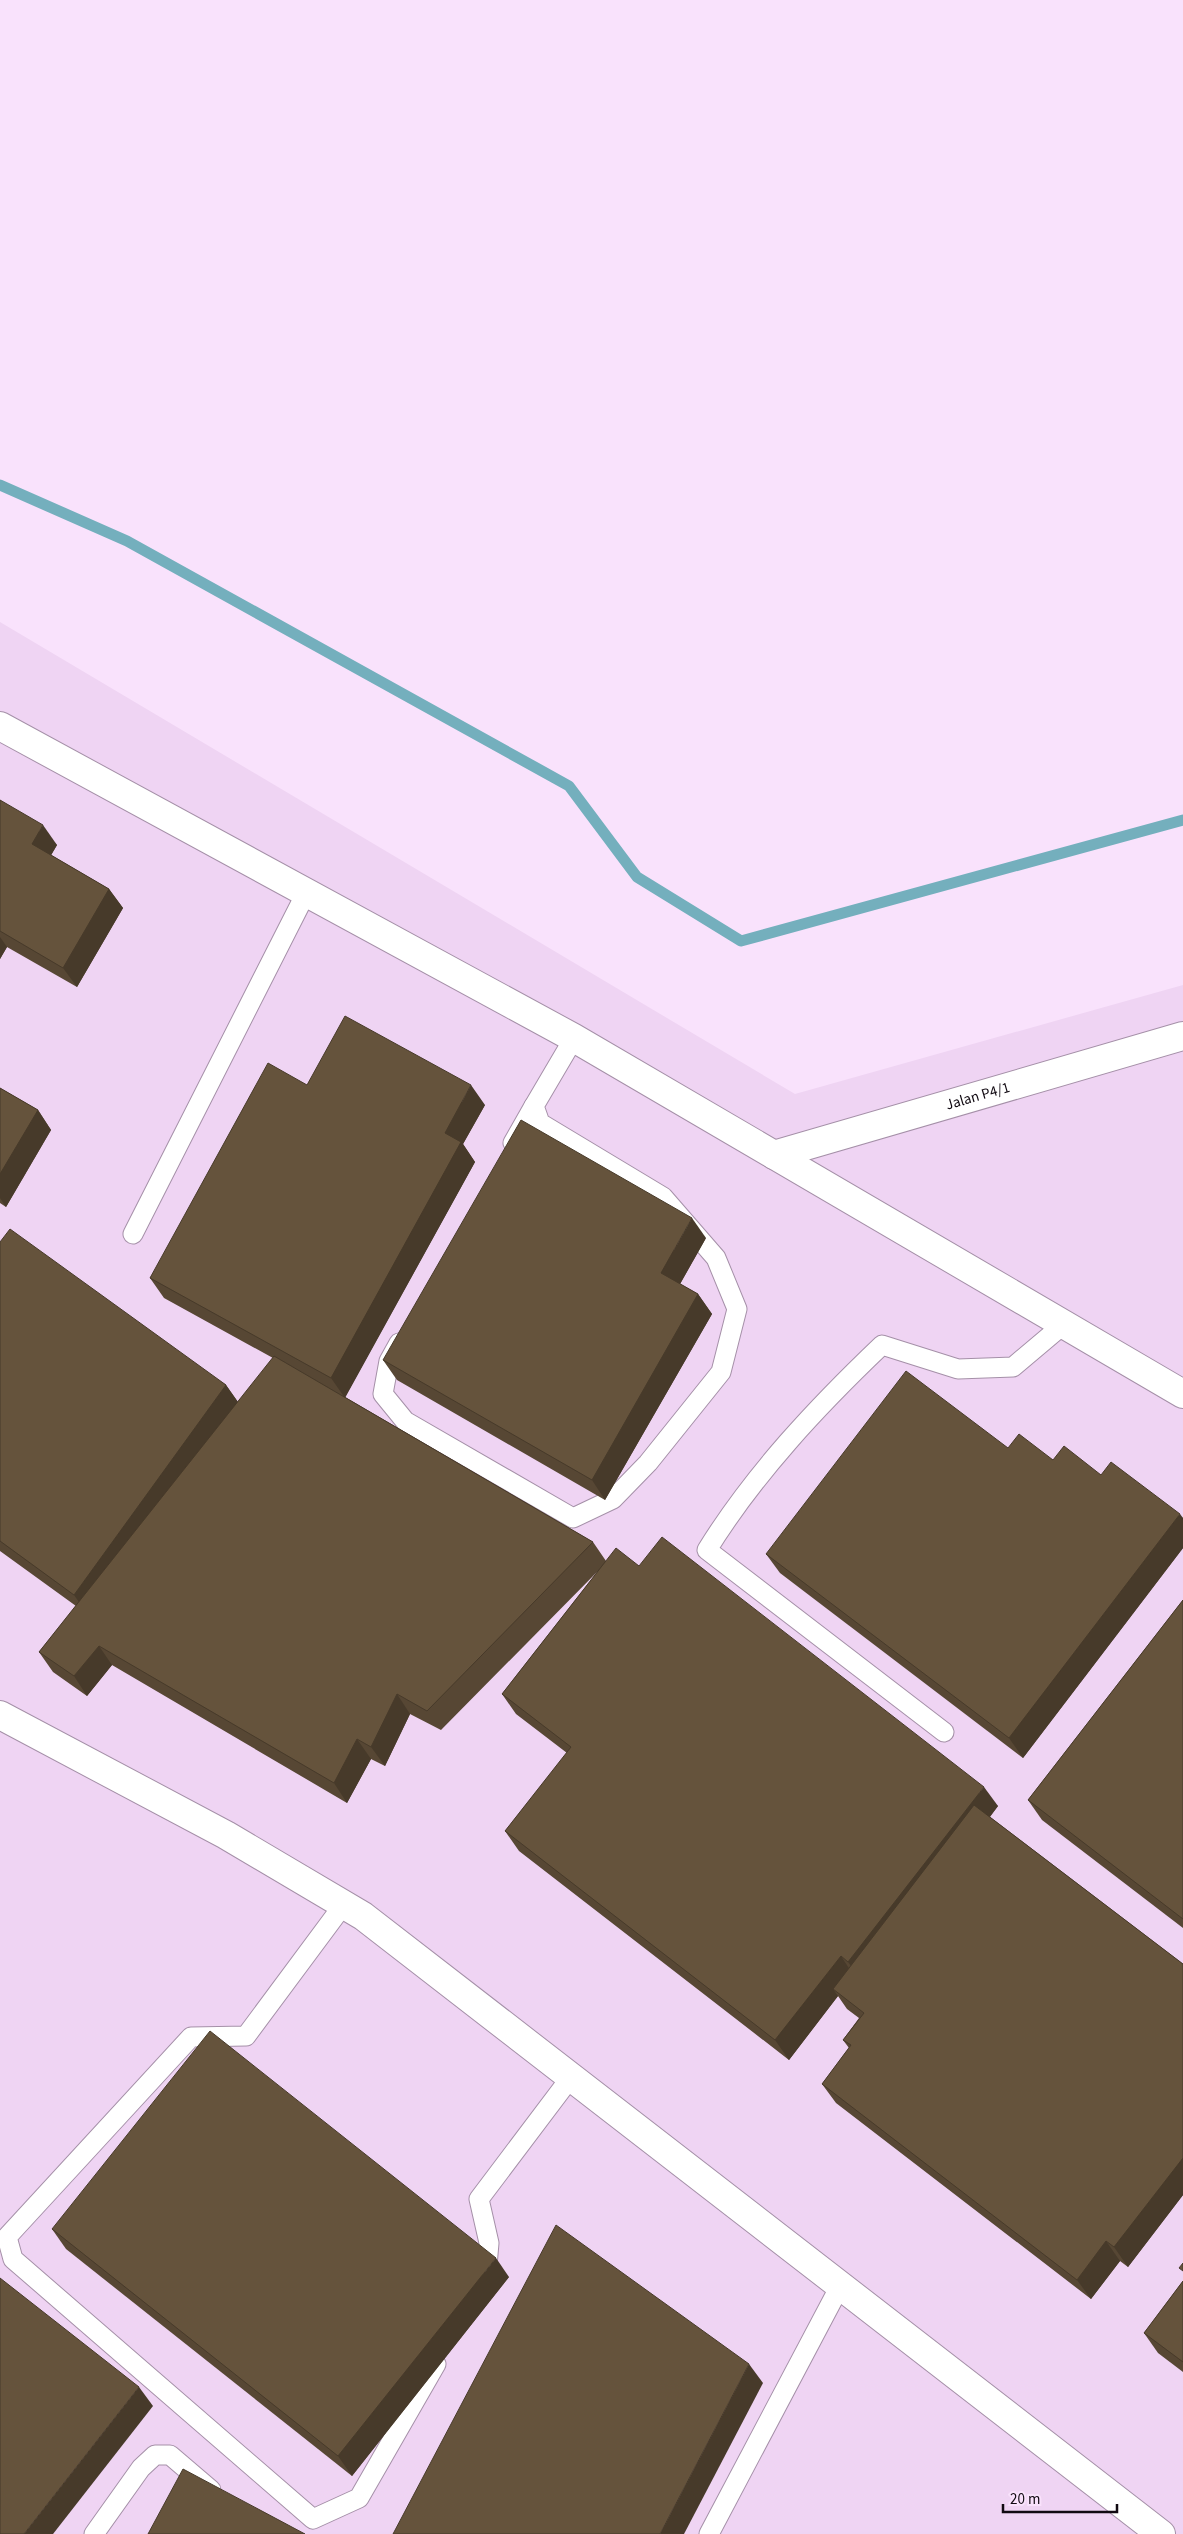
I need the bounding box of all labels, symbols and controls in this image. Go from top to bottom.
street label: Jalan P4/1 [943,1077,1012,1116]
scale bar [1003,2482,1117,2514]
text: 20 m [1010,2489,1040,2510]

